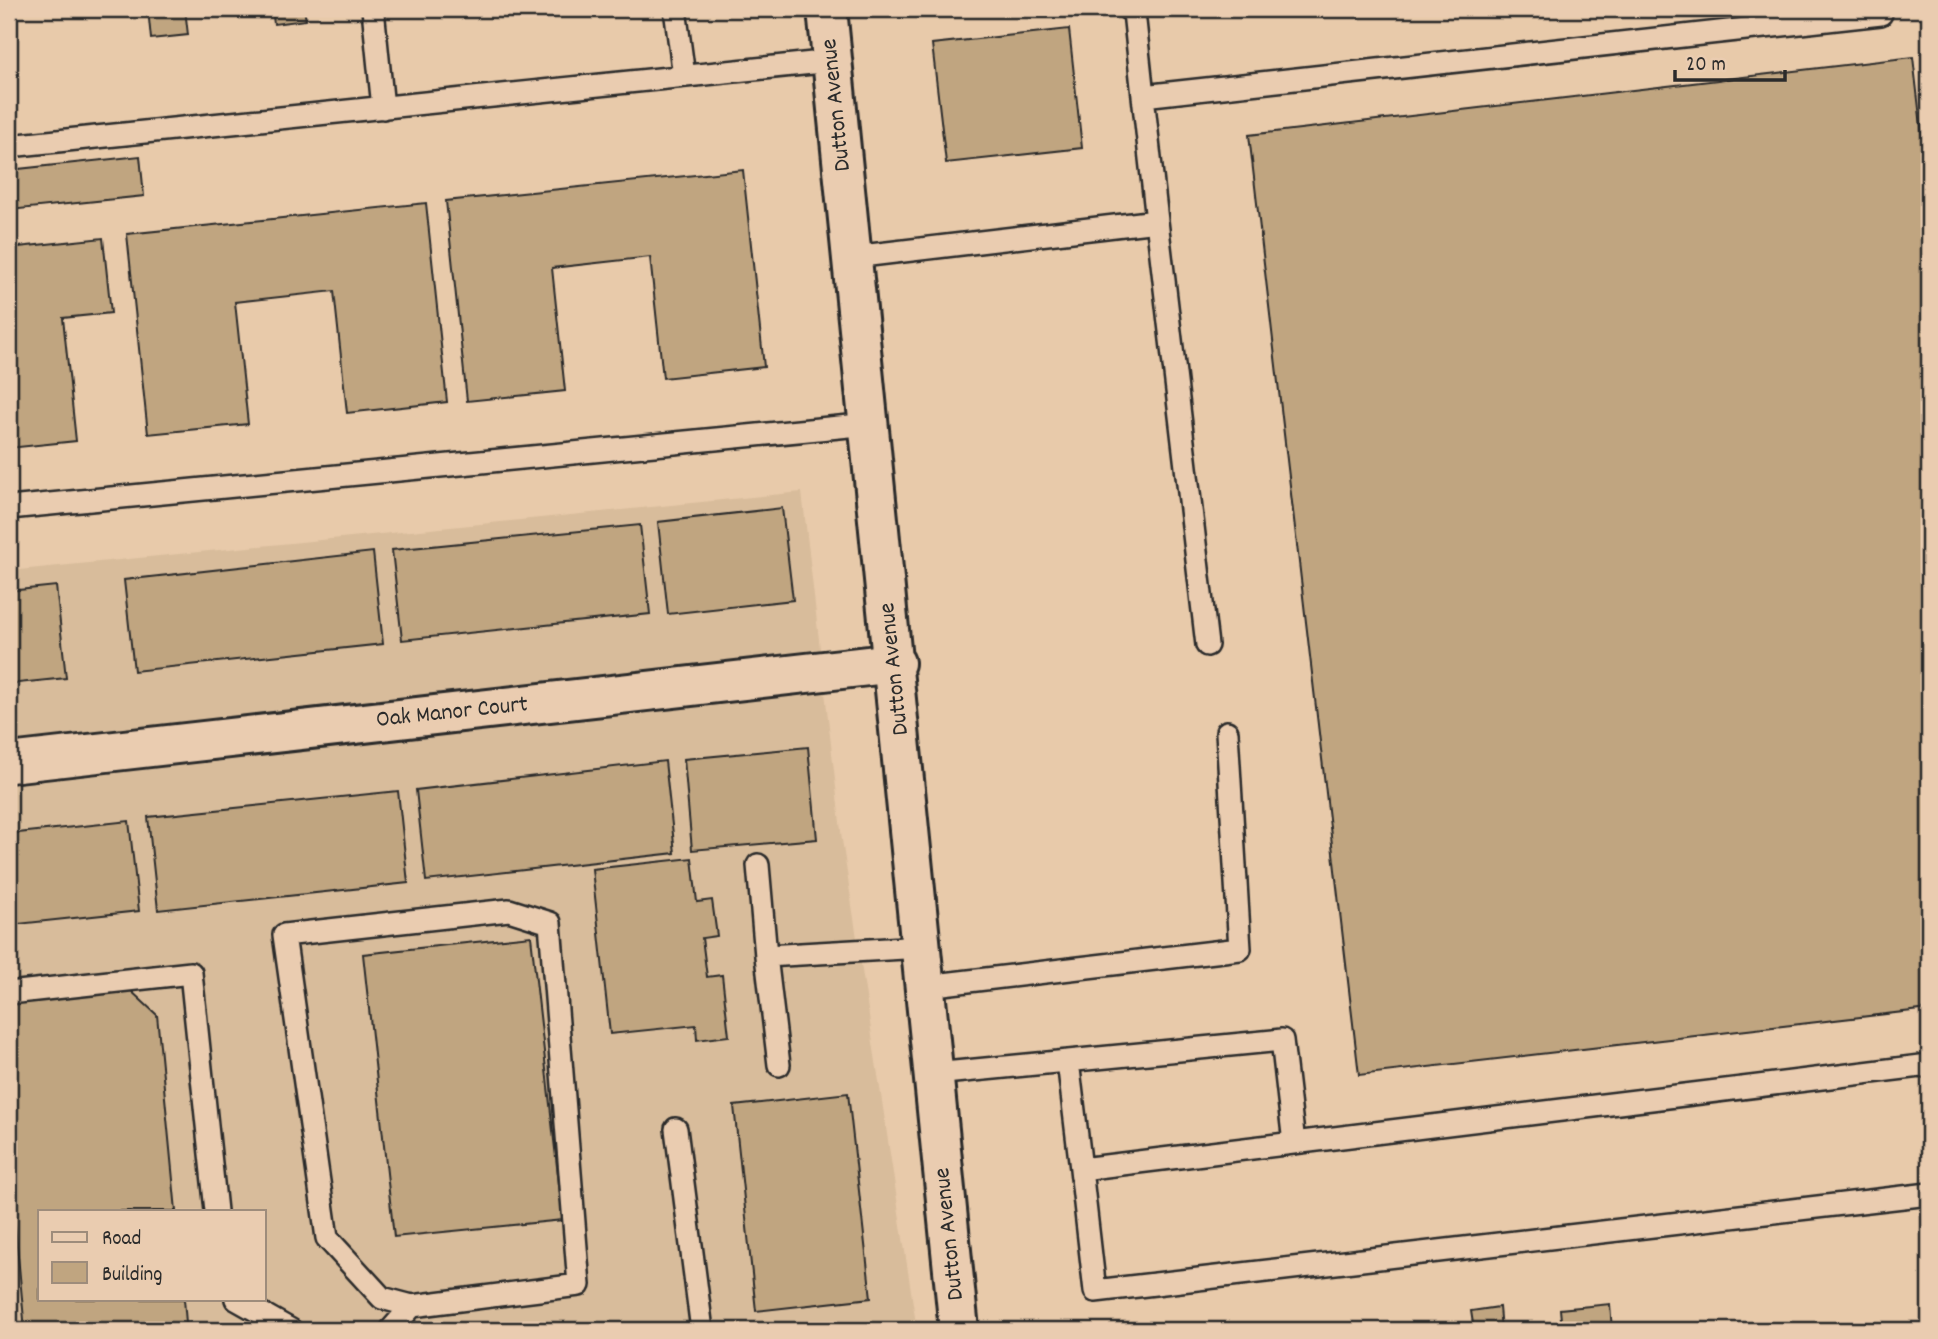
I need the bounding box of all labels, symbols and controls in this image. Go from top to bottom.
street label: Dutton Avenue [813,37,861,173]
scale bar [1675,38,1786,82]
text: 20 m [1686,51,1726,81]
street label: Dutton Avenue [871,601,919,737]
street label: Oak Manor Court [374,688,530,738]
street label: Dutton Avenue [926,1166,974,1302]
legend [38,1210,266,1300]
text: Road [102,1225,141,1255]
text: Building [102,1261,162,1291]

